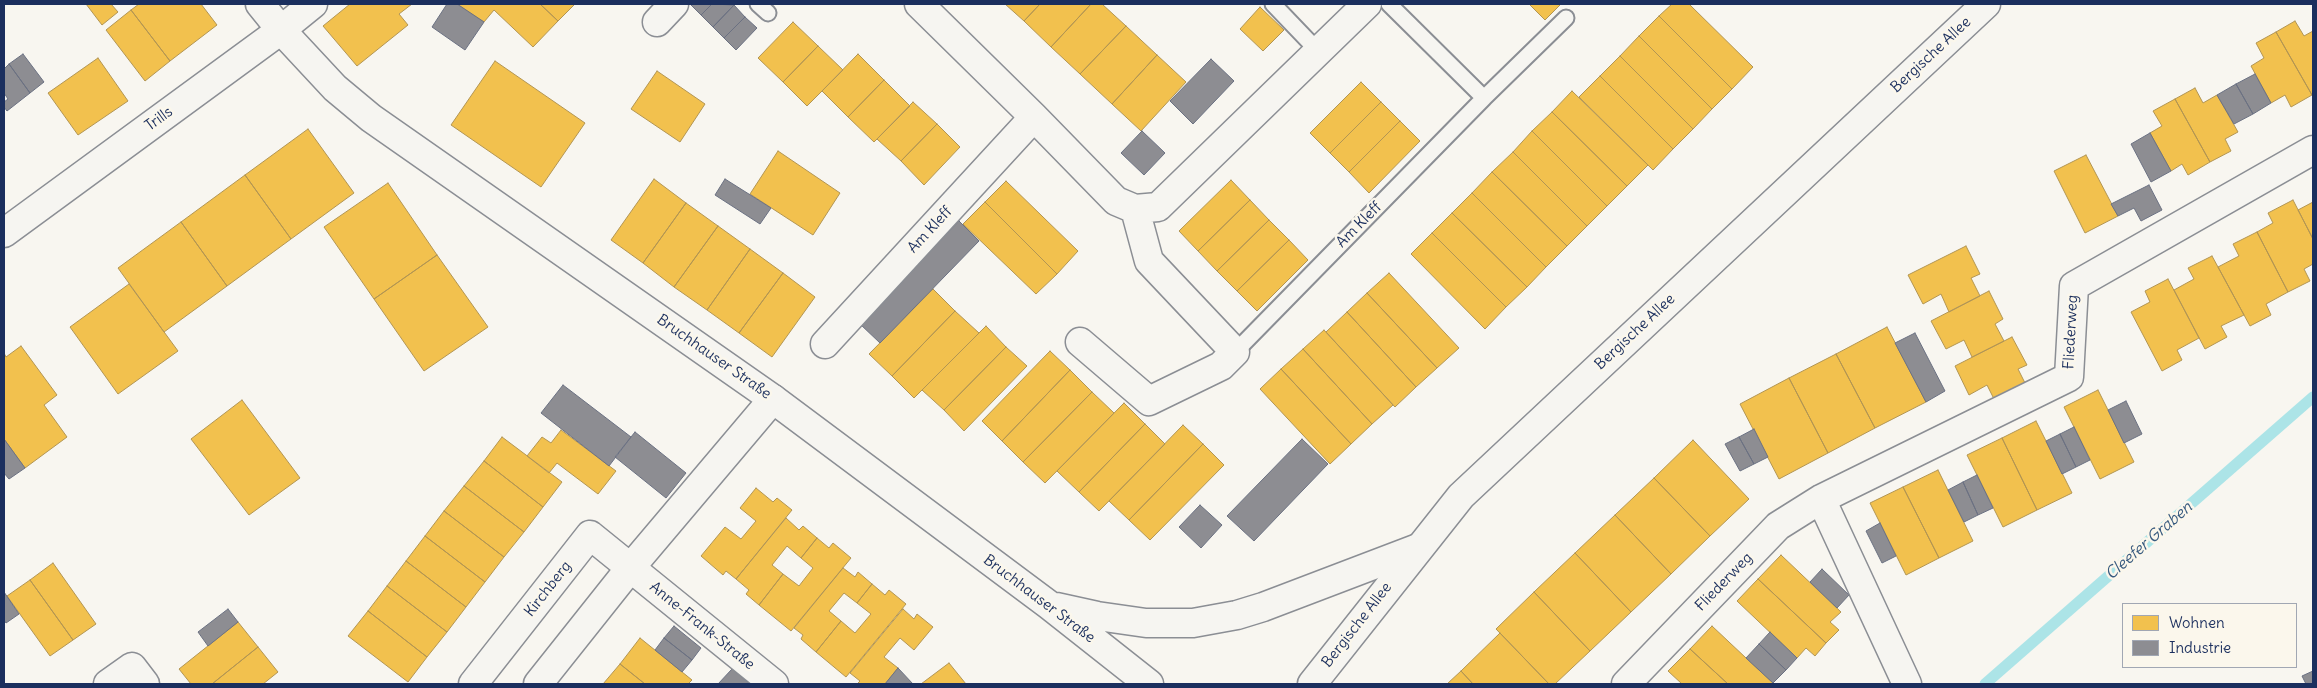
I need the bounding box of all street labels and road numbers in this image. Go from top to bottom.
street label: Bergische Allee [1887,13,1975,97]
street label: Trills [142,103,176,135]
street label: Am Kleff [1333,199,1385,251]
street label: Am Kleff [904,203,956,257]
street label: Bergische Allee [1591,290,1679,374]
street label: Fliederweg [2060,294,2082,370]
street label: Bruchhauser Straße [653,311,775,403]
street label: Fliederweg [1692,549,1756,615]
street label: Bruchhauser Straße [980,551,1098,647]
street label: Kirchberg [521,558,575,620]
street label: Anne-Frank-Straße [646,578,758,674]
street label: Bergische Allee [1318,579,1396,671]

